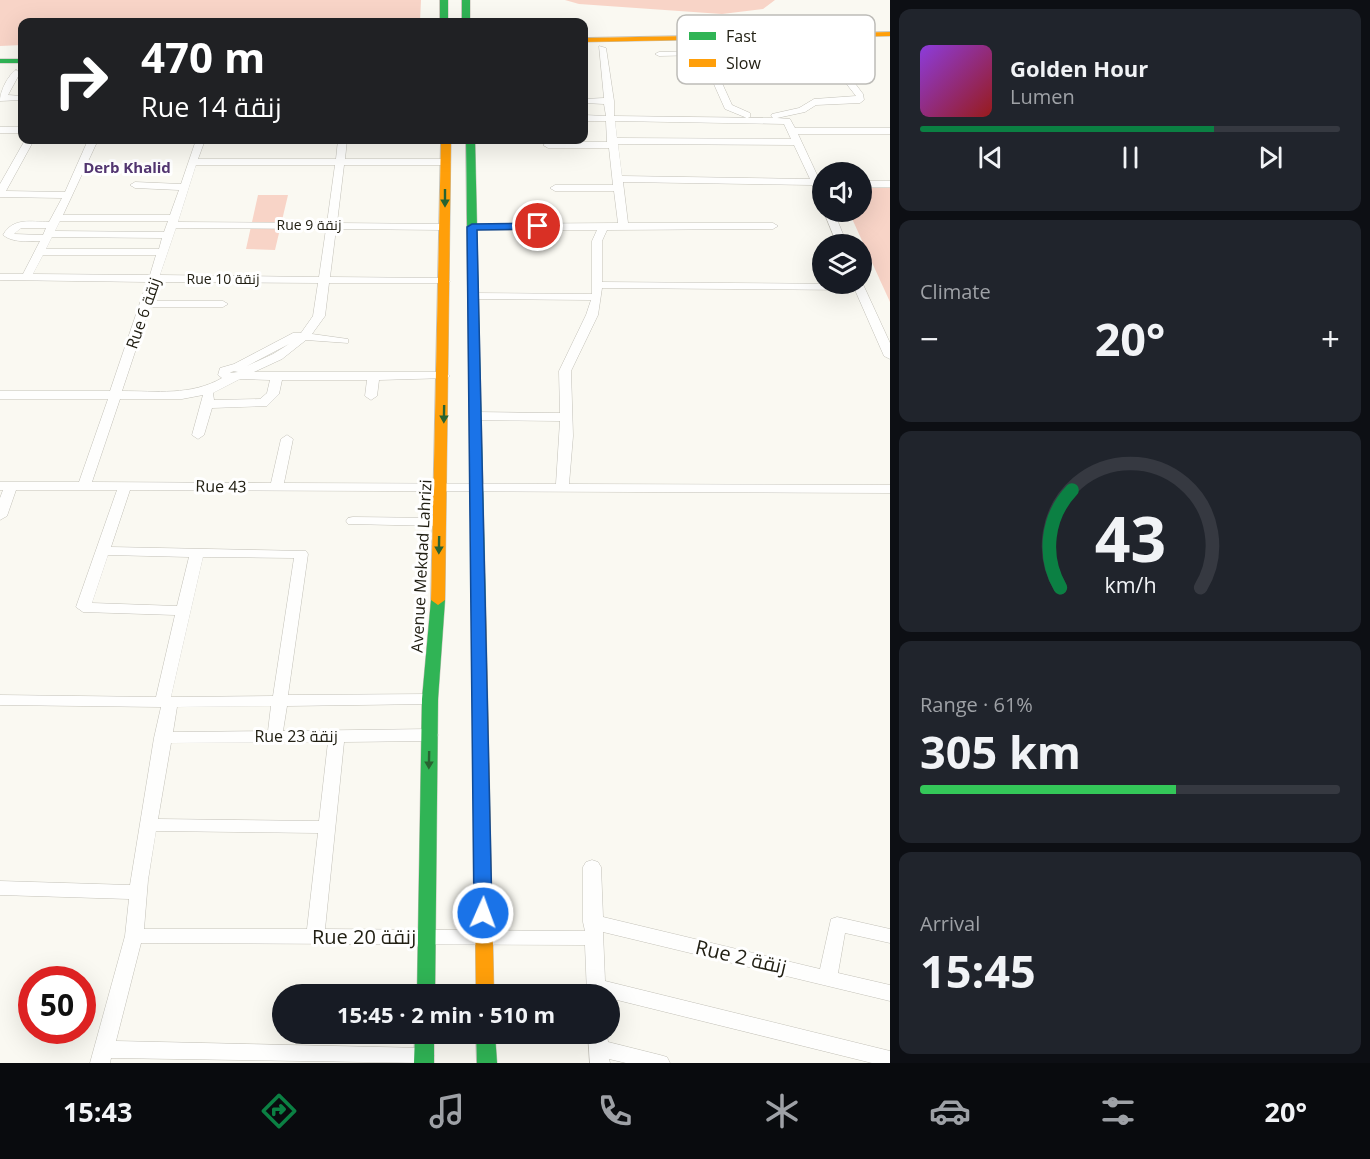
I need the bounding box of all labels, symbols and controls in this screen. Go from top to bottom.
legend [677,15,875,84]
text: Fast [726,25,757,47]
text: 470 m [141,28,265,85]
icon: right [42,42,120,120]
text: Slow [726,52,761,74]
text: Golden Hour [1010,53,1148,83]
text: Lumen [1010,83,1075,110]
text: Rue 14 زنقة [141,88,281,125]
icon: previous [974,141,1007,174]
icon: pause [1114,141,1147,174]
icon: next [1254,141,1287,174]
district label: Derb Khalid [83,157,171,177]
map controls [812,162,872,294]
button: sound [812,162,872,222]
one-way arrow [440,188,450,207]
pin [512,200,563,251]
icon: arrive [521,209,554,242]
street label: Rue 9 زنقة [277,215,341,234]
button: layers [812,234,872,294]
street label: Rue 10 زنقة [187,269,259,288]
street label: Rue 6 زنقة [121,274,165,352]
text: Climate [920,278,991,305]
text: 20° [1095,308,1165,369]
text: − [920,316,939,361]
text: + [1321,316,1340,361]
one-way arrow [439,404,449,423]
street label: Rue 43 [195,475,247,497]
street label: Avenue Mekdad Lahrizi [405,479,437,653]
text: 43 [1094,496,1166,581]
one-way arrow [434,535,444,554]
text: km/h [1104,571,1156,600]
text: Range · 61% [920,691,1033,718]
text: 305 km [920,721,1081,782]
street label: Rue 23 زنقة [254,725,338,747]
one-way arrow [424,751,434,770]
position arrow [451,881,515,945]
text: Arrival [920,910,980,937]
street label: Rue 20 زنقة [312,923,416,950]
street label: Rue 2 زنقة [693,933,789,980]
text: 15:45 [920,940,1036,1001]
speed limit sign: 50 [18,966,96,1044]
text: 15:45 · 2 min · 510 m [337,999,555,1029]
icon: directions [258,1090,300,1132]
icon: music [426,1090,468,1132]
icon: phone [594,1090,636,1132]
icon: climate [761,1090,803,1132]
icon: car [929,1090,971,1132]
icon: filters [1097,1090,1139,1132]
text: 15:43 [63,1093,132,1130]
text: 20° [1265,1093,1307,1130]

